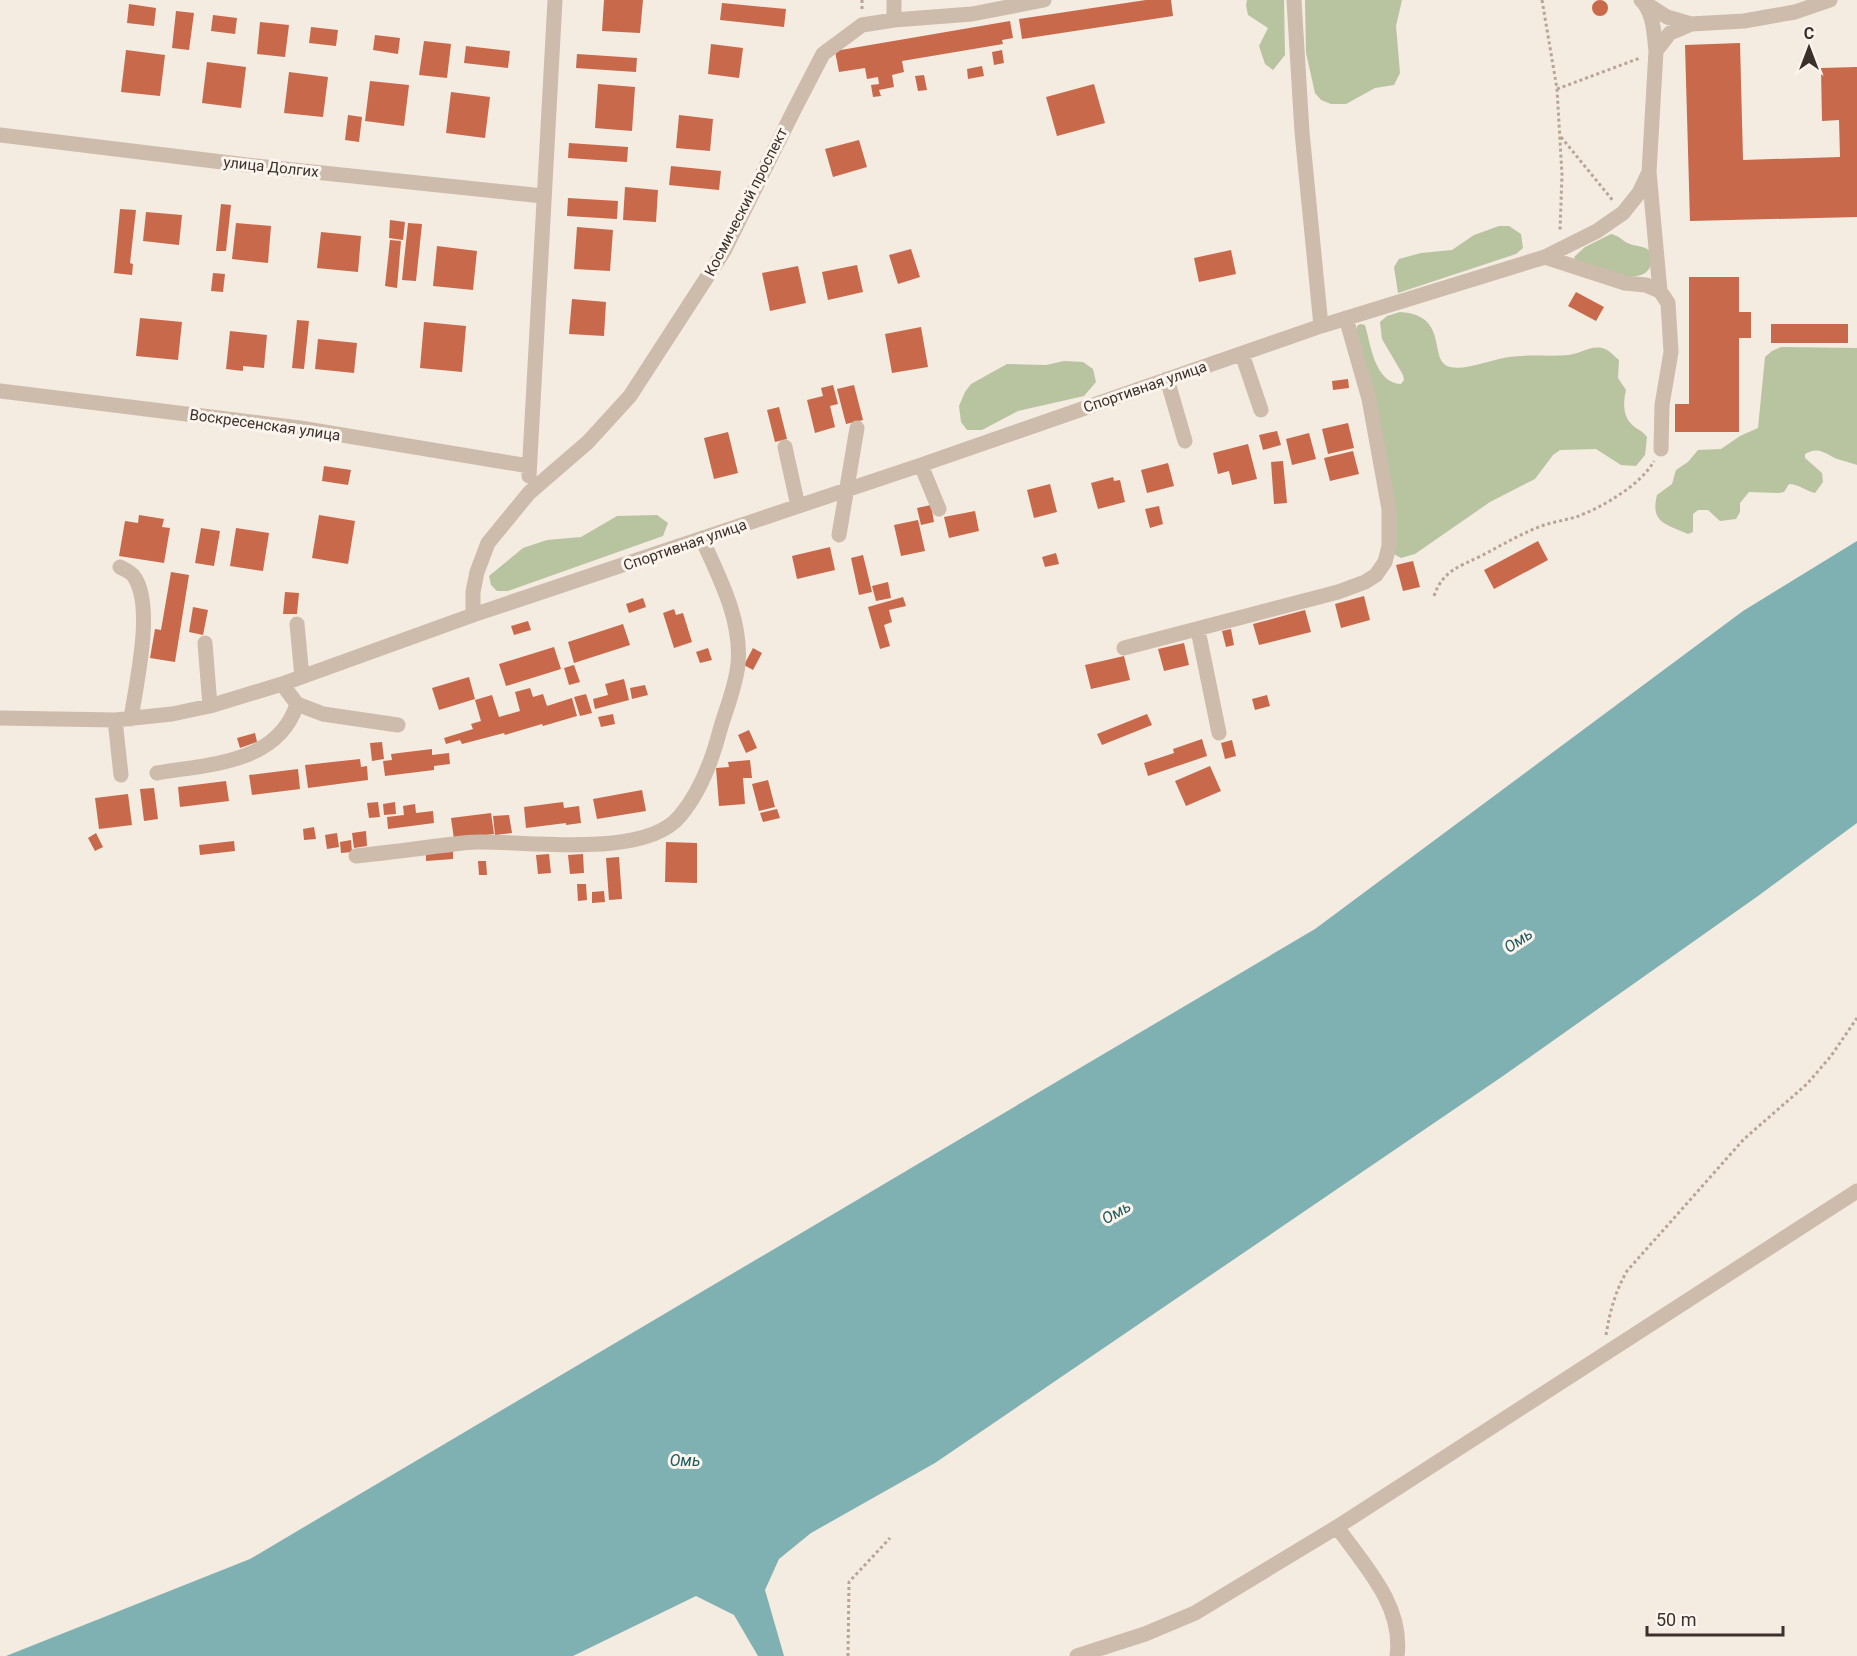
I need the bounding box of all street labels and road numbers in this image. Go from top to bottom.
street label: Космический проспект [701,125,791,279]
street label: улица Долгих [222,153,320,181]
street label: Спортивная улица [1081,357,1209,417]
street label: Воскресенская улица [189,406,341,444]
street label: Спортивная улица [621,515,749,575]

